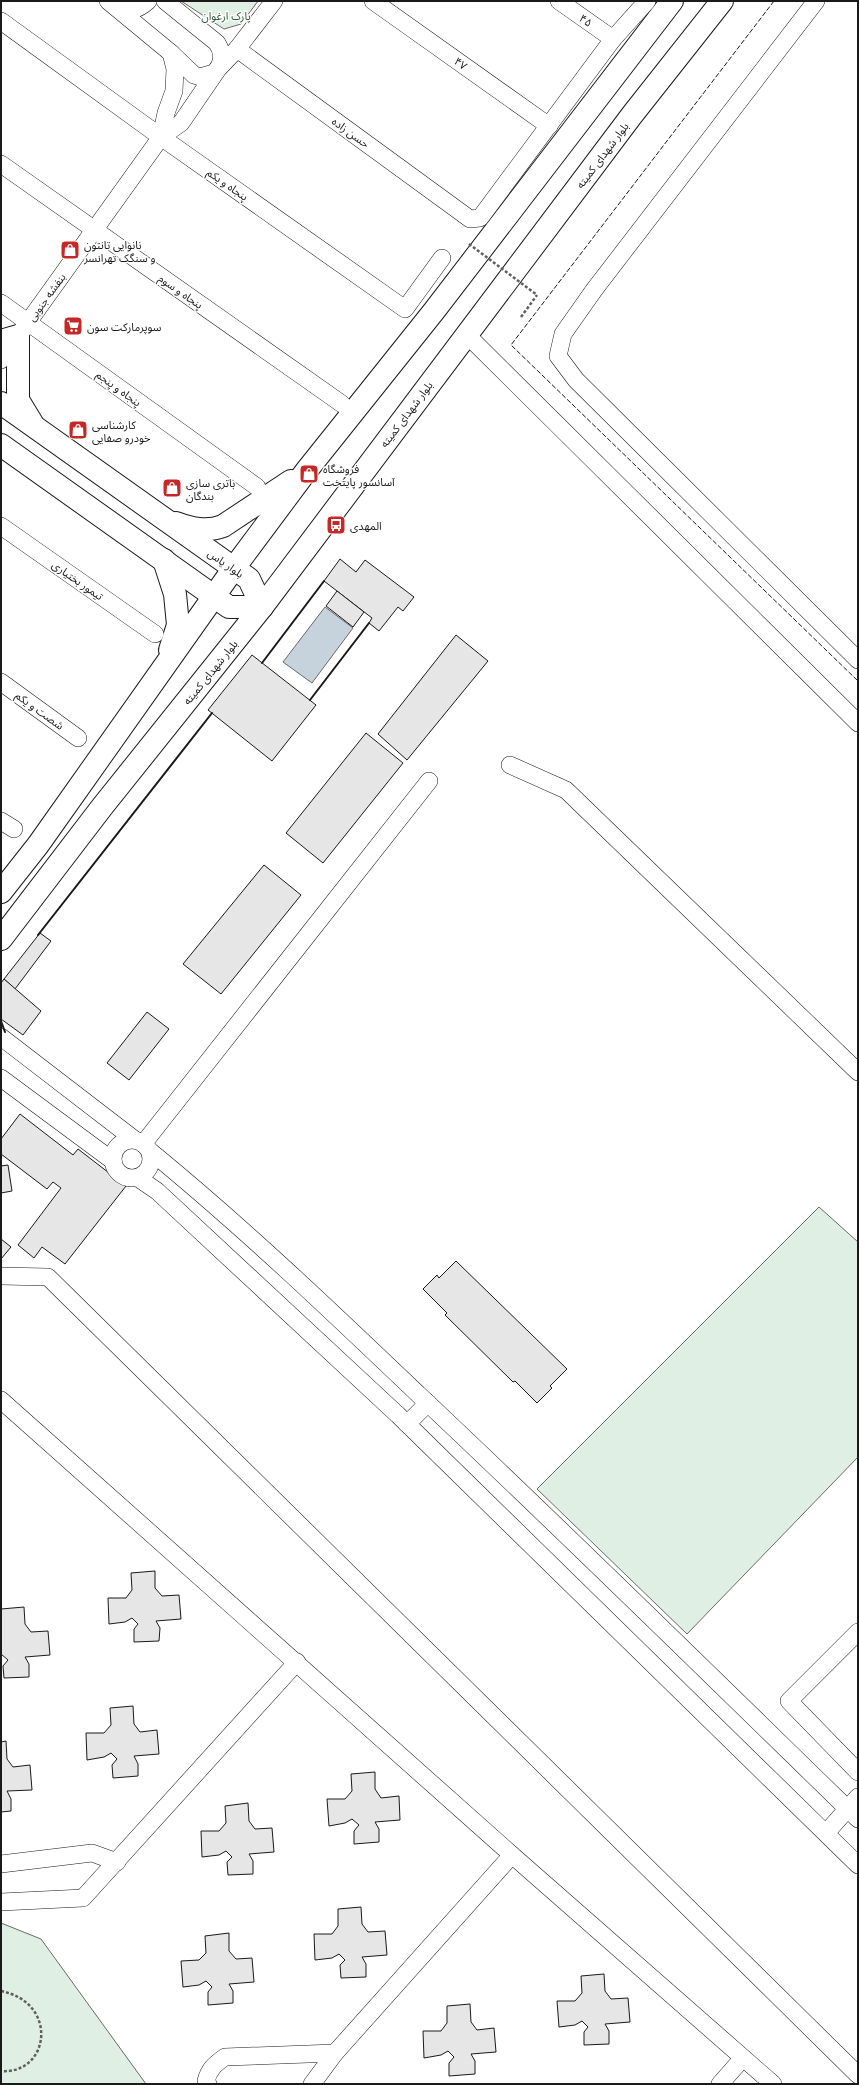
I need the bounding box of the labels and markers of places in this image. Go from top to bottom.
place label: نانوایی تانتون و سنگک تهرانسر [83,238,155,265]
shop icon: نانوایی تانتون و سنگک تهرانسر [59,239,81,261]
supermarket icon: سوپرمارکت سون [62,315,84,337]
place label: سوپرمارکت سون [87,320,162,335]
place label: کارشناسی خودرو صفایی [92,418,151,445]
shop icon: کارشناسی خودرو صفایی [67,419,89,441]
place label: فروشگاه آسانسور پایتخت [323,462,395,490]
shop icon: فروشگاه آسانسور پایتخت [298,463,320,485]
place label: باتری سازی بندگان [186,476,235,503]
shop icon: باتری سازی بندگان [161,477,183,499]
bus stop icon: المهدی [325,514,347,536]
place label: المهدی [350,519,382,533]

